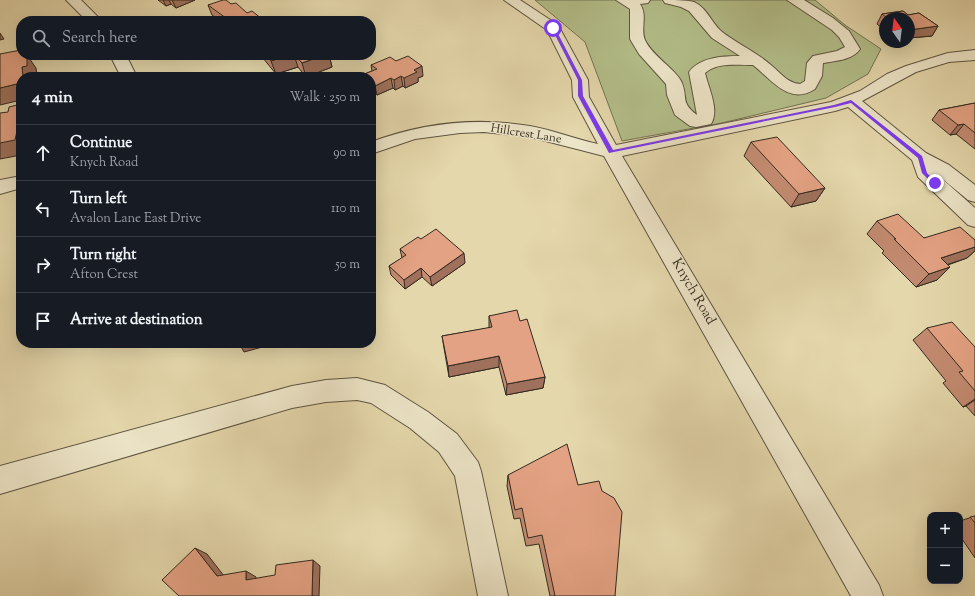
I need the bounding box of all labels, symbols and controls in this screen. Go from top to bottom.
north arrow [879,12,915,48]
search box [16,16,376,60]
route start [544,19,562,37]
icon: search [30,27,52,49]
text: Search here [62,28,137,49]
text: 4 min [32,86,73,110]
text: Walk · 250 m [290,89,360,107]
street label: Hillcrest Lane [489,120,563,149]
text: Continue [70,133,132,154]
icon: ahead [32,142,54,164]
text: 90 m [333,144,360,162]
text: Knych Road [70,154,138,172]
route end [926,174,944,192]
text: Turn left [70,189,127,210]
icon: left [32,198,54,220]
text: 110 m [331,200,360,218]
text: Avalon Lane East Drive [70,210,201,228]
text: Turn right [70,245,136,266]
icon: right [32,254,54,276]
street label: Knych Road [666,255,720,329]
text: 50 m [335,256,360,274]
text: Afton Crest [70,266,138,284]
icon: arrive [32,310,54,332]
text: Arrive at destination [70,310,203,331]
map controls [927,512,963,584]
button: + [927,512,963,548]
button: − [927,548,963,584]

